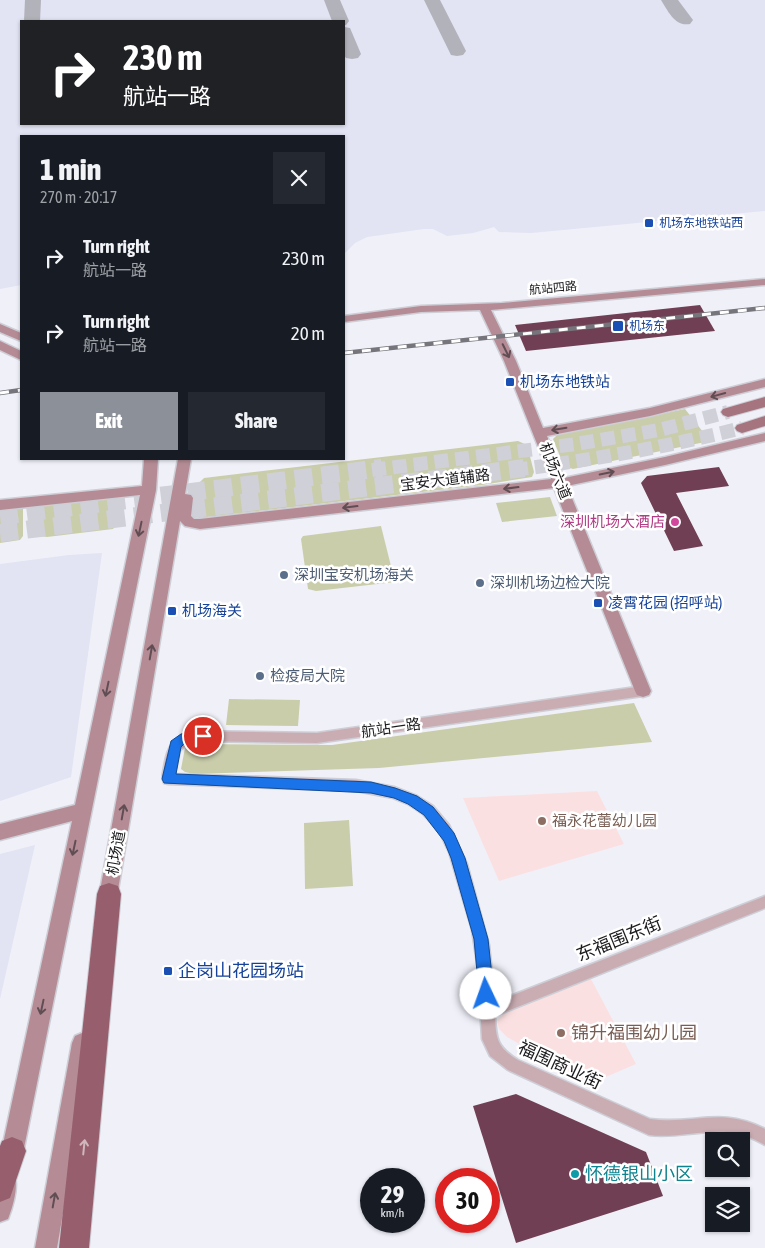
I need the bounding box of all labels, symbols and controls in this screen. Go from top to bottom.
text: 230 m [123,37,202,77]
icon: right [40,40,105,105]
text: 航站一路 [123,83,211,109]
text: 1 min [40,152,101,186]
button: close [273,152,325,204]
text: 270 m · 20:17 [40,188,117,206]
place label: 机场东地铁站西 [659,216,743,230]
marker: 机场东地铁站西 [643,217,655,229]
text: Turn right [83,235,150,257]
icon: right [40,244,68,272]
text: 230 m [282,247,325,269]
text: 航站一路 [83,261,147,279]
street label: 航站四路 [528,279,578,297]
text: Turn right [83,310,150,332]
icon: right [40,319,68,347]
marker: 机场东 [611,319,625,333]
place label: 机场东 [629,319,665,333]
text: 20 m [291,322,325,344]
text: 航站一路 [83,336,147,354]
one-way arrow [501,343,511,358]
place label: 机场东地铁站 [520,373,610,390]
marker: 机场东地铁站 [504,376,516,388]
one-way arrow [710,391,726,400]
button: Exit [40,392,178,450]
button: Share [188,392,325,450]
one-way arrow [551,425,567,435]
street label: 机场六道 [536,440,575,502]
street label: 宝安大道辅路 [399,466,491,493]
one-way arrow [599,468,615,477]
one-way arrow [503,483,519,493]
one-way arrow [342,502,358,512]
place label: 深圳机场大酒店 [560,513,665,530]
marker: 深圳机场大酒店 [669,516,681,528]
one-way arrow [135,521,145,537]
place label: 深圳宝安机场海关 [294,566,414,583]
marker: 深圳宝安机场海关 [278,569,290,581]
place label: 深圳机场边检大院 [490,574,610,591]
marker: 深圳机场边检大院 [474,577,486,589]
place label: 凌霄花园 (招呼站) [608,594,722,611]
marker: 凌霄花园 (招呼站) [592,597,604,609]
place label: 机场海关 [182,602,242,619]
marker: 机场海关 [166,605,178,617]
one-way arrow [147,644,157,660]
place label: 检疫局大院 [270,667,345,684]
marker: 检疫局大院 [254,670,266,682]
one-way arrow [102,680,111,696]
pin [182,715,224,757]
street label: 航站一路 [360,715,422,740]
icon: arrive [189,722,217,750]
one-way arrow [119,804,129,820]
place label: 福永花蕾幼儿园 [552,812,657,829]
marker: 福永花蕾幼儿园 [536,815,548,827]
street label: 机场道 [103,829,128,877]
one-way arrow [69,839,79,855]
street label: 东福围东街 [573,912,664,965]
place label: 企岗山花园场站 [178,960,304,981]
marker: 企岗山花园场站 [162,965,174,977]
position arrow [459,967,511,1019]
one-way arrow [36,998,46,1014]
place label: 锦升福围幼儿园 [571,1022,697,1043]
marker: 锦升福围幼儿园 [555,1027,567,1039]
street label: 福围商业街 [515,1036,605,1093]
map controls [705,1132,750,1232]
button: search [705,1132,750,1177]
one-way arrow [79,1140,89,1156]
place label: 怀德银山小区 [585,1163,693,1184]
speed limit sign: 30 [435,1168,500,1233]
marker: 怀德银山小区 [569,1168,581,1180]
text: 29 [381,1180,404,1208]
button: layers [705,1187,750,1232]
one-way arrow [50,1192,60,1208]
text: km/h [381,1206,404,1220]

